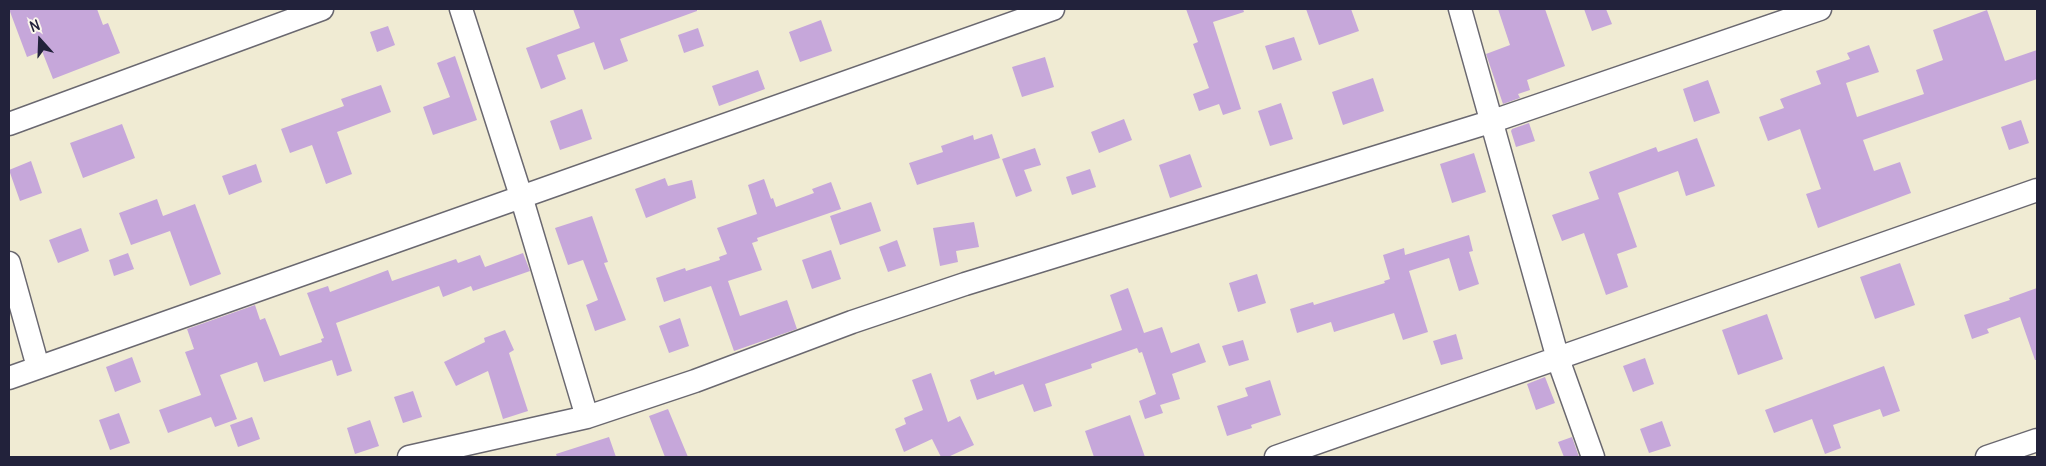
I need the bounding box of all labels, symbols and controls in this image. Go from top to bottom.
north arrow [15,15,65,65]
text: N [27,16,42,36]

